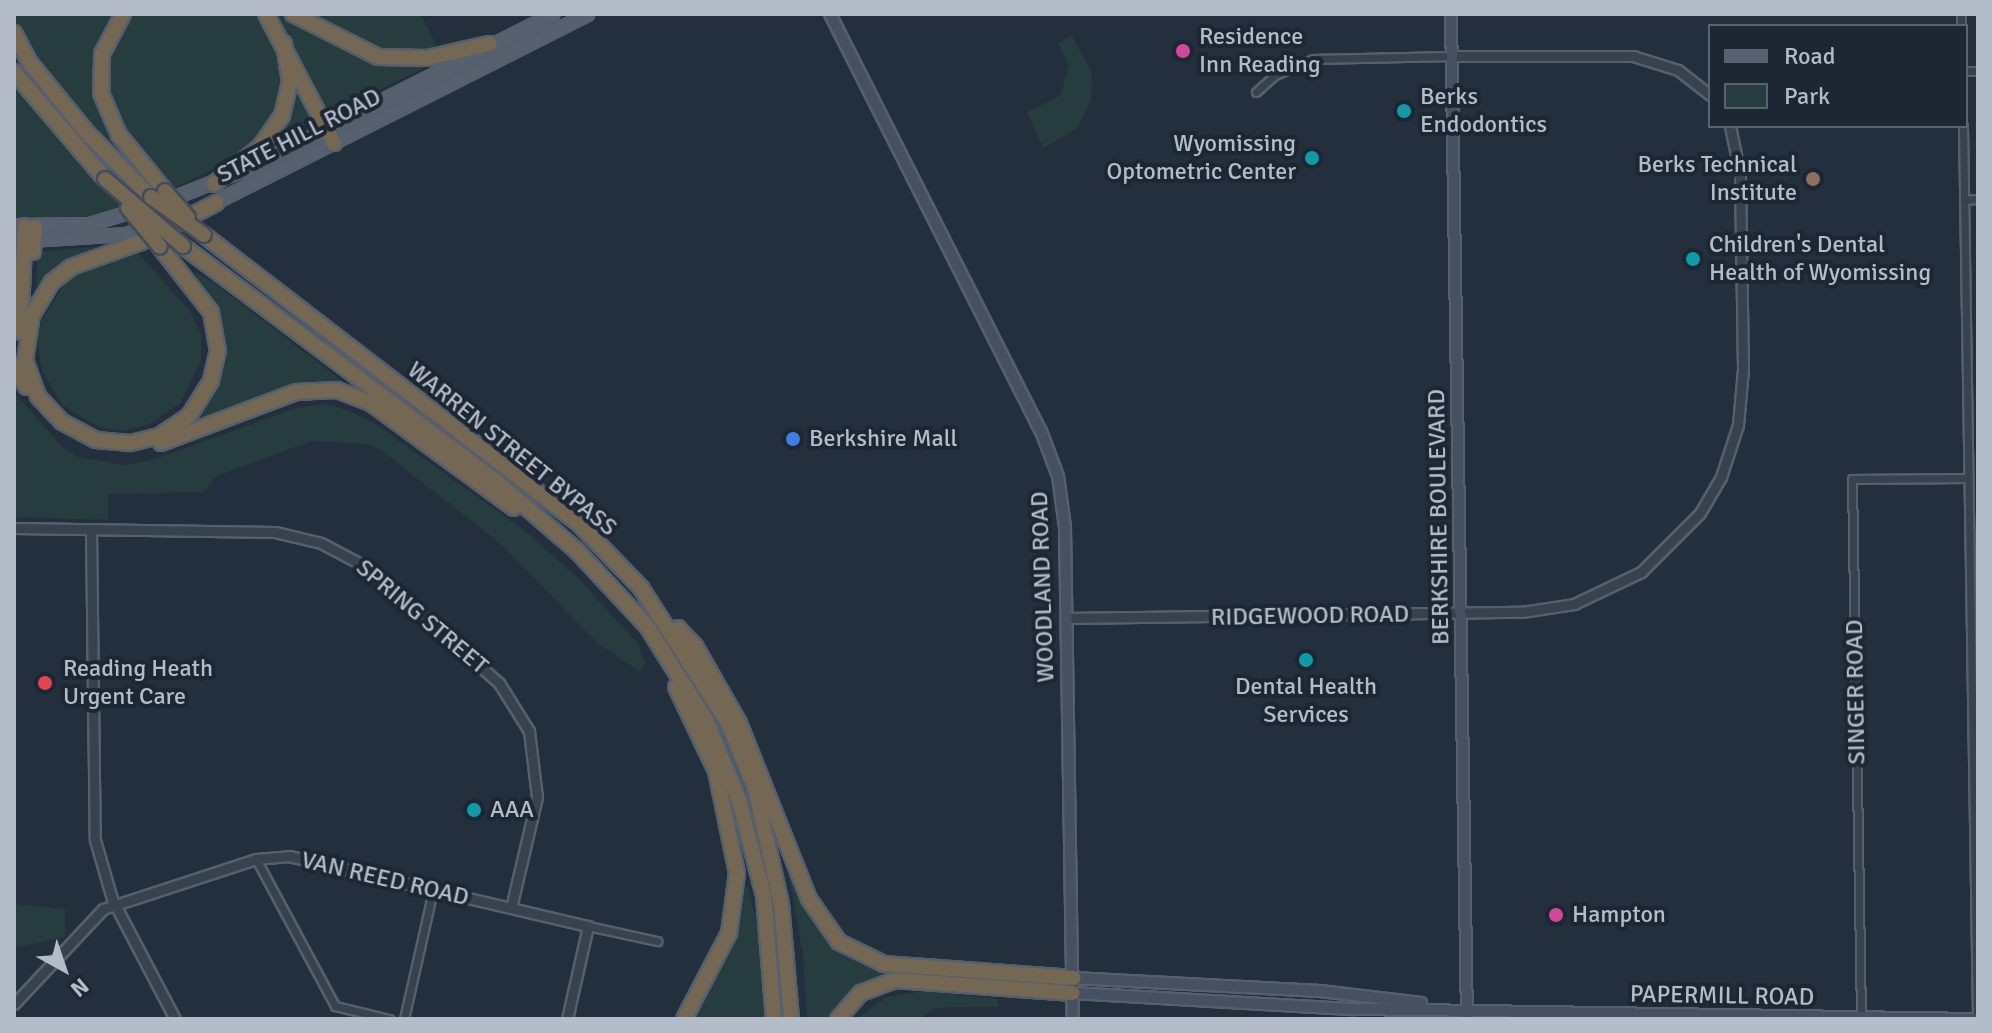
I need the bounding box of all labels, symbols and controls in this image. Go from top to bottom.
place label: Residence Inn Reading [1199,23,1321,79]
legend [1708,24,1968,128]
text: Road [1784,41,1835,71]
marker: Residence Inn Reading [1174,42,1192,60]
text: Park [1784,81,1830,111]
street label: STATE HILL ROAD [212,82,386,190]
place label: Berks Endodontics [1420,83,1547,139]
marker: Berks Endodontics [1395,102,1413,120]
place label: Wyomissing Optometric Center [1106,130,1296,186]
marker: Wyomissing Optometric Center [1303,149,1321,167]
place label: Berks Technical Institute [1637,151,1797,207]
marker: Berks Technical Institute [1804,170,1822,188]
place label: Children's Dental Health of Wyomissing [1709,231,1931,287]
marker: Children's Dental Health of Wyomissing [1684,250,1702,268]
street label: WARREN STREET BYPASS [401,356,623,542]
street label: BERKSHIRE BOULEVARD [1422,389,1456,645]
place label: Berkshire Mall [809,425,958,453]
marker: Berkshire Mall [784,430,802,448]
street label: WOODLAND ROAD [1025,491,1061,683]
street label: SPRING STREET [350,553,494,681]
street label: RIDGEWOOD ROAD [1211,600,1409,632]
street label: SINGER ROAD [1840,619,1872,765]
marker: Dental Health Services [1297,651,1315,669]
place label: Reading Heath Urgent Care [63,655,213,711]
marker: Reading Heath Urgent Care [34,672,56,694]
place label: Dental Health Services [1235,673,1377,729]
place label: AAA [490,796,534,824]
marker: AAA [465,801,483,819]
street label: VAN REED ROAD [298,846,472,912]
place label: Hampton [1572,901,1666,929]
marker: Hampton [1547,906,1565,924]
north arrow [24,929,104,1009]
text: N [65,973,94,1003]
street label: PAPERMILL ROAD [1630,980,1814,1012]

